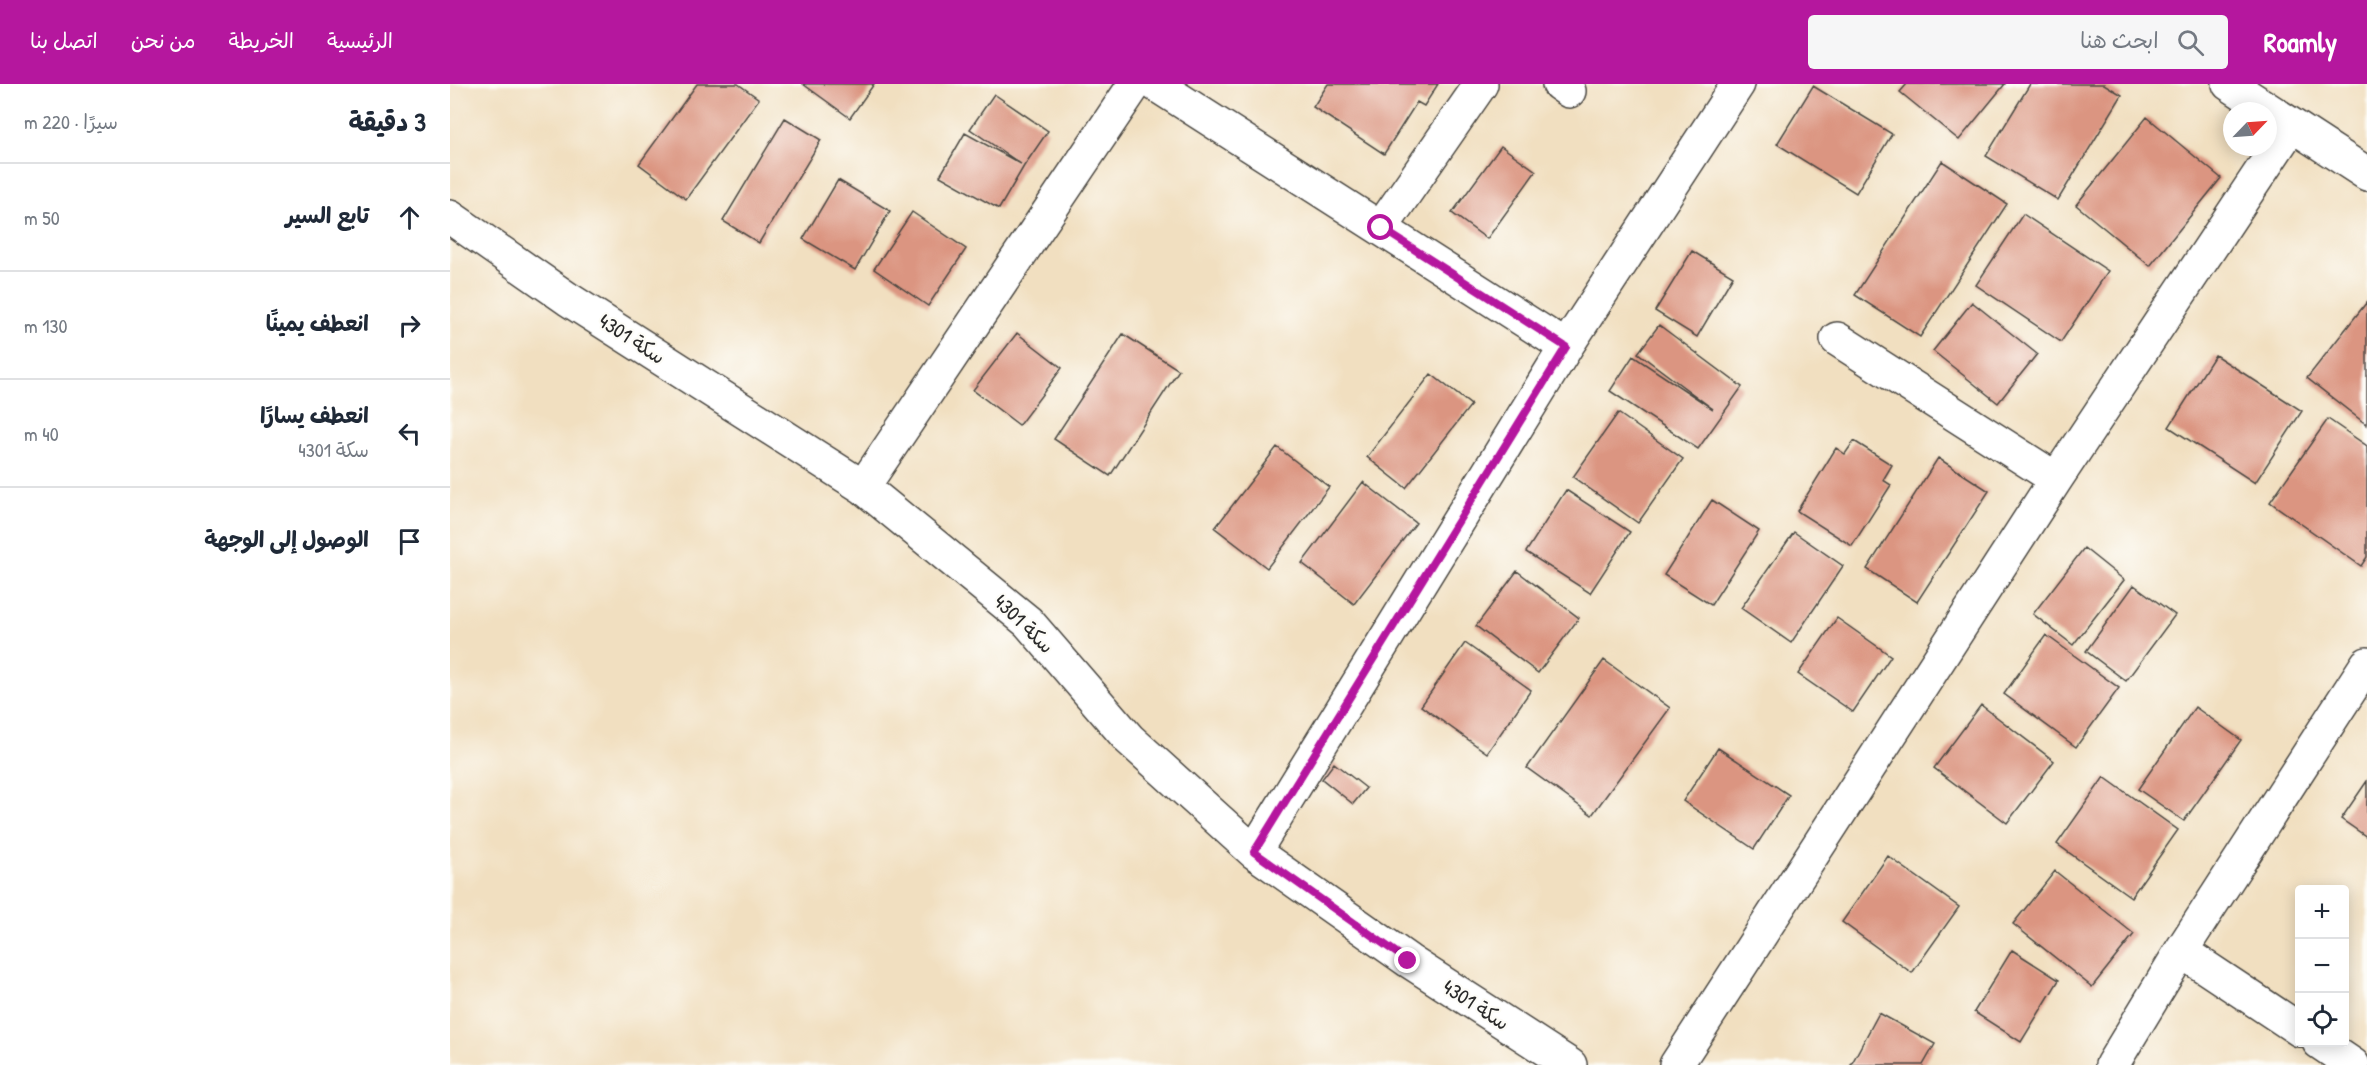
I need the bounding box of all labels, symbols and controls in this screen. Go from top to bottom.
search box [1808,15,2228,69]
text: Roamly [2264,23,2337,61]
text: ابحث هنا [2080,25,2159,55]
text: اتصل بنا [30,26,98,55]
text: من نحن [131,26,195,55]
text: الخريطة [228,26,294,55]
text: الرئيسية [327,26,393,55]
icon: search [2174,26,2207,59]
north arrow [2223,102,2277,156]
text: 3 دقيقة [348,104,426,139]
text: سيرًا · 220 m [24,108,118,135]
text: تابع السير [286,200,369,230]
icon: ahead [393,201,426,234]
text: 50 m [24,204,60,231]
route start [1367,214,1393,240]
street label: سكة 4301 [593,306,671,371]
text: انعطف يمينًا [266,308,369,338]
icon: right [393,309,426,342]
text: 130 m [24,312,67,339]
text: انعطف يسارًا [260,400,369,430]
icon: left [393,417,426,450]
text: 40 m [24,420,59,447]
text: سكة 4301 [298,436,369,463]
text: الوصول إلى الوجهة [204,524,369,554]
icon: arrive [393,525,426,558]
street label: سكة 4301 [988,587,1061,660]
map controls [2295,885,2349,1047]
button: + [2295,885,2349,939]
button: − [2295,939,2349,993]
route end [1394,947,1420,973]
street label: سكة 4301 [1437,972,1515,1037]
button: locate [2295,993,2349,1047]

